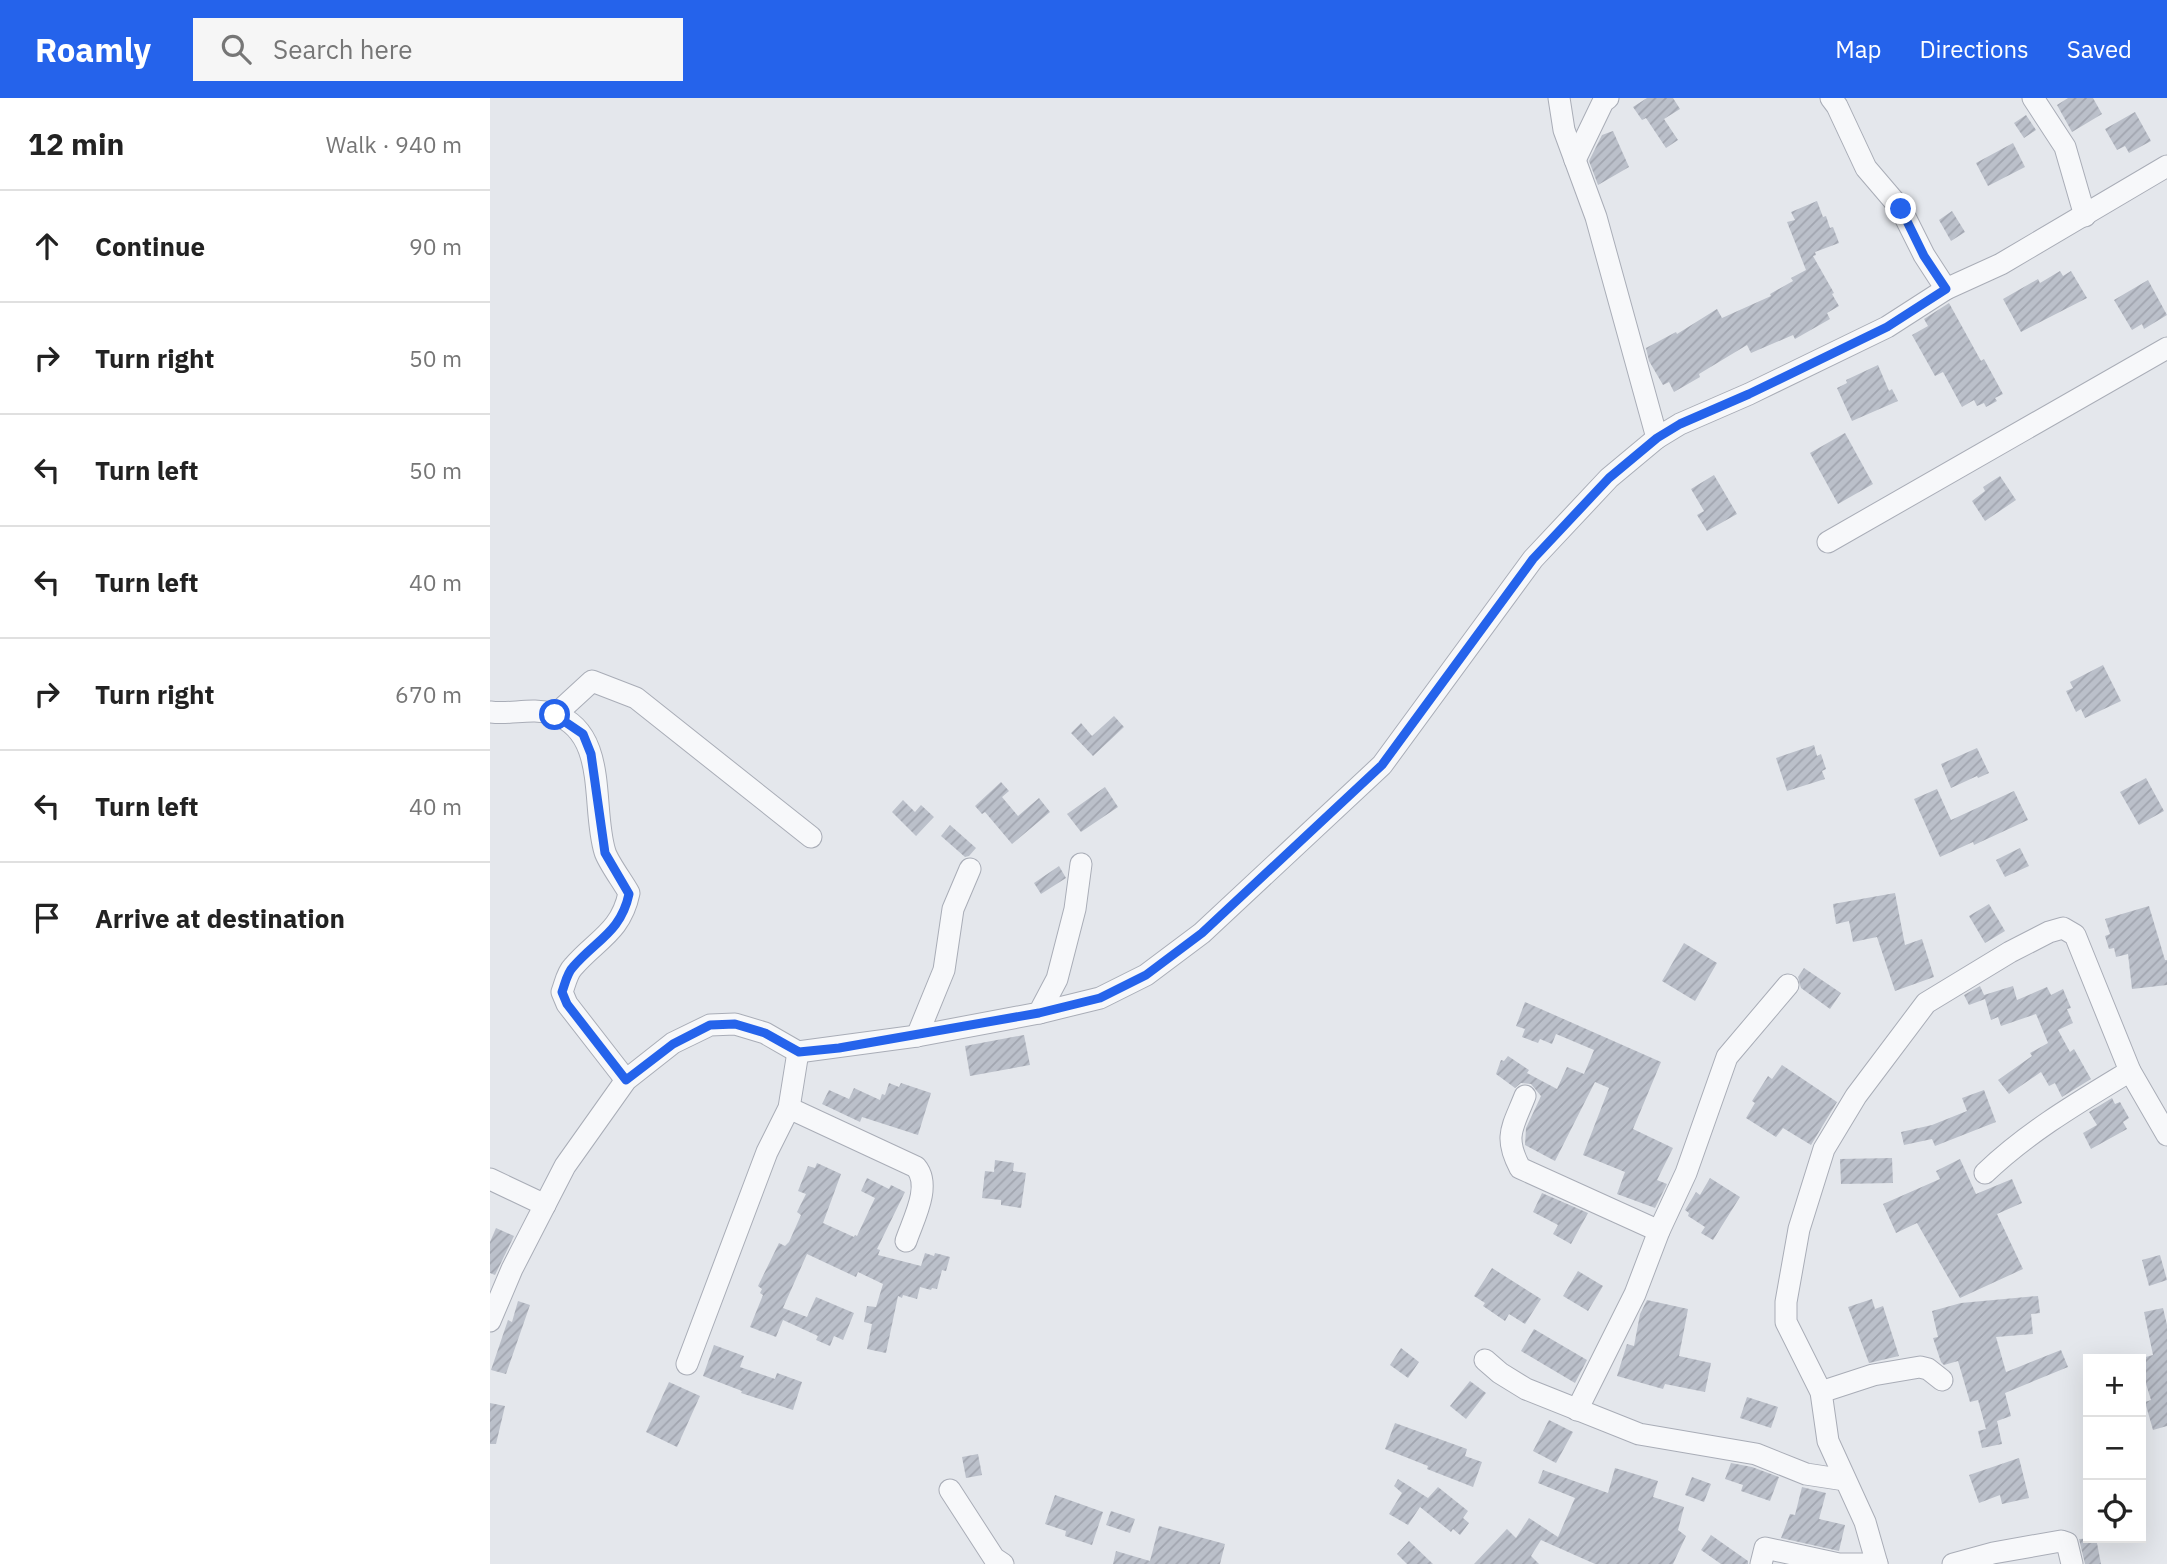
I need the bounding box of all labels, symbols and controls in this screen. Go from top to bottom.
search box [193,18,683,81]
text: Roamly [35,28,151,71]
icon: search [217,30,255,68]
text: Search here [273,32,412,66]
text: Map [1835,33,1881,65]
text: Directions [1919,33,2029,65]
text: Saved [2067,33,2132,65]
text: 12 min [28,124,124,163]
text: Walk · 940 m [326,129,462,159]
route end [1885,193,1916,224]
icon: ahead [28,227,66,265]
text: Continue [95,229,205,263]
text: 90 m [409,231,462,261]
icon: right [28,339,66,377]
text: Turn right [95,341,214,375]
text: 50 m [409,343,462,373]
icon: left [28,451,66,489]
text: Turn left [95,453,198,487]
text: 50 m [409,455,462,485]
icon: left [28,563,66,601]
text: Turn left [95,565,198,599]
text: 40 m [409,567,462,597]
icon: right [28,675,66,713]
text: Turn right [95,677,214,711]
text: 670 m [395,679,462,709]
route start [539,699,570,730]
icon: left [28,787,66,825]
text: Turn left [95,789,198,823]
text: 40 m [409,791,462,821]
icon: arrive [28,899,66,937]
text: Arrive at destination [95,901,345,935]
map controls [2083,1354,2146,1543]
button: + [2083,1354,2146,1417]
button: − [2083,1417,2146,1480]
button: locate [2083,1480,2146,1543]

